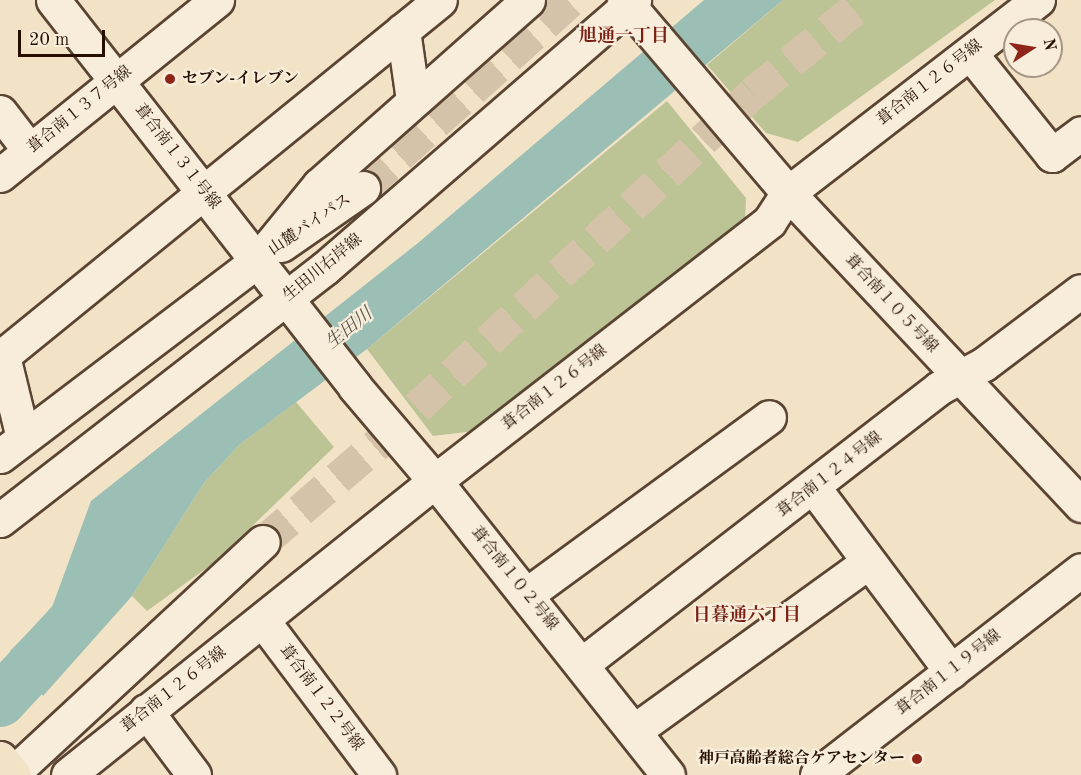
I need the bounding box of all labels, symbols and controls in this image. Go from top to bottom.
scale bar [21,18,108,56]
north arrow [1003,18,1063,78]
district label: 旭通一丁目 [579,25,669,47]
text: 20 m [29,31,69,49]
street label: 葺合南１２６号線 [874,36,986,130]
text: N [1040,37,1058,52]
street label: 葺合南１３７号線 [24,62,136,158]
place label: セブン-イレブン [182,69,300,89]
marker: セブン-イレブン [163,72,177,86]
street label: 葺合南１３１号線 [130,101,224,213]
street label: 山麓バイパス [265,190,355,260]
street label: 生田川右岸線 [280,230,366,306]
street label: 葺合南１０５号線 [840,251,942,357]
water label: 生田川 [321,304,377,354]
street label: 葺合南１２６号線 [499,341,611,435]
street label: 葺合南１２４号線 [774,428,886,522]
street label: 葺合南１０２号線 [466,523,562,635]
district label: 日暮通六丁目 [693,604,801,626]
street label: 葺合南１１９号線 [893,626,1005,720]
street label: 葺合南１２２号線 [275,641,367,755]
street label: 葺合南１２６号線 [118,643,230,737]
place label: 神戸高齢者総合ケアセンター [697,749,905,769]
marker: 神戸高齢者総合ケアセンター [910,752,924,766]

